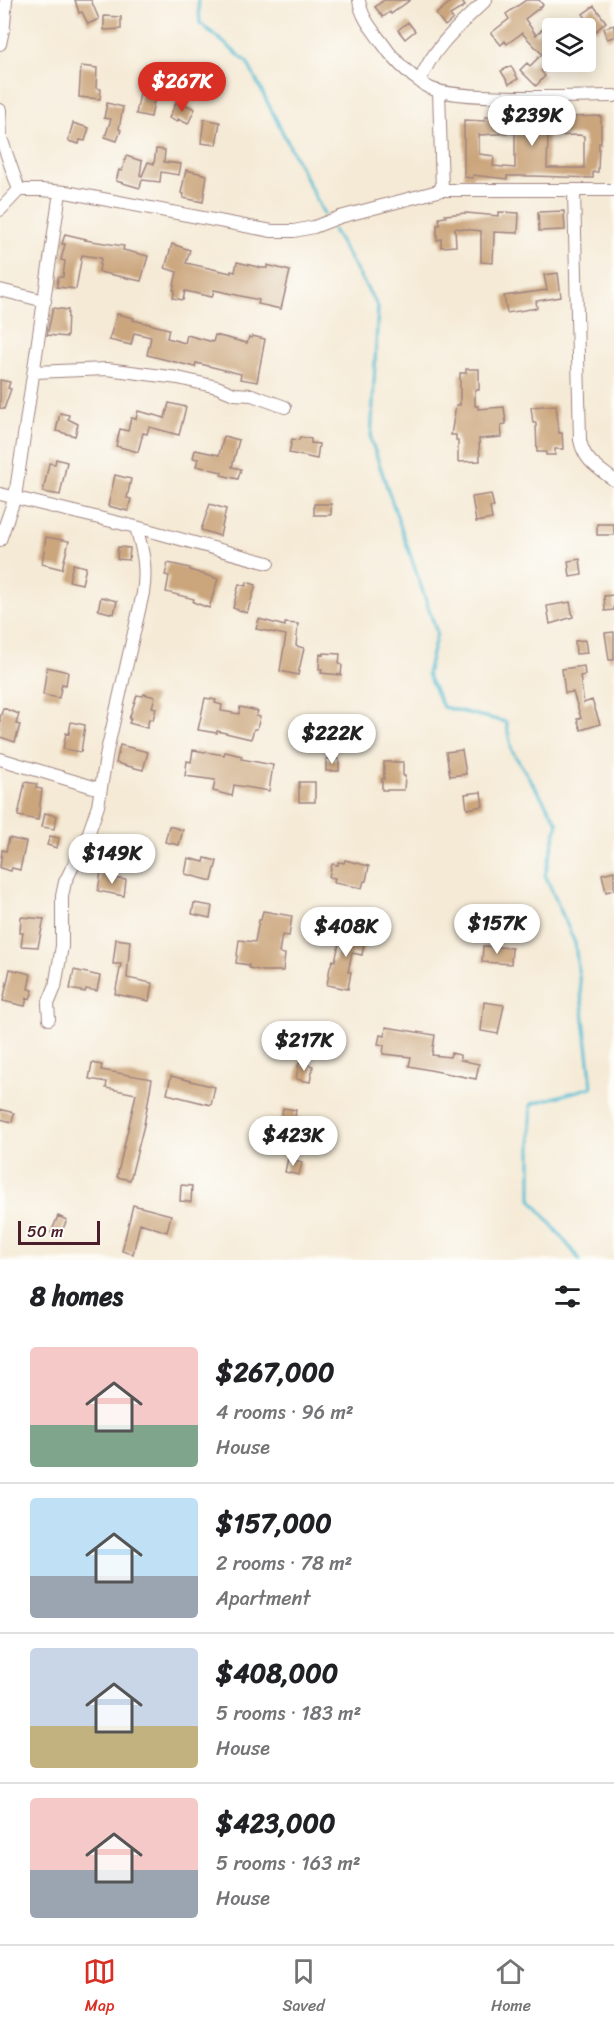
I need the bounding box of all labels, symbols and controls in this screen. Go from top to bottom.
map controls [542,18,596,72]
button: layers [542,18,596,72]
pin: $267K [140,62,224,113]
text: $267K [152,64,212,99]
pin: $239K [490,96,574,147]
text: $239K [502,98,562,133]
pin: $222K [290,714,374,765]
text: $222K [302,716,362,751]
pin: $149K [70,834,154,885]
text: $149K [83,836,141,871]
pin: $157K [455,904,539,955]
text: $157K [468,906,526,941]
pin: $408K [304,907,388,958]
text: $408K [315,909,377,944]
pin: $217K [262,1021,346,1072]
text: $217K [275,1023,333,1058]
pin: $423K [251,1116,335,1167]
text: $423K [263,1118,323,1153]
text: 50 m [27,1217,63,1246]
scale bar [18,1218,100,1246]
text: 8 homes [30,1273,123,1319]
icon: filters [551,1280,584,1313]
text: $267,000 [216,1349,334,1395]
icon: home [78,1371,150,1443]
text: 4 rooms · 96 m² [216,1395,354,1430]
text: House [216,1430,270,1465]
text: $157,000 [216,1500,332,1546]
icon: home [78,1522,150,1594]
text: 2 rooms · 78 m² [216,1546,352,1581]
text: Apartment [216,1581,310,1616]
text: $408,000 [216,1650,338,1696]
icon: home [78,1672,150,1744]
text: 5 rooms · 183 m² [216,1696,361,1731]
text: House [216,1731,270,1766]
text: $423,000 [216,1800,335,1846]
icon: home [78,1822,150,1894]
text: 5 rooms · 163 m² [216,1846,361,1881]
text: House [216,1881,270,1916]
tab: Map [83,1955,116,2020]
tab: Saved [282,1955,325,2020]
tab: Home [491,1955,531,2020]

